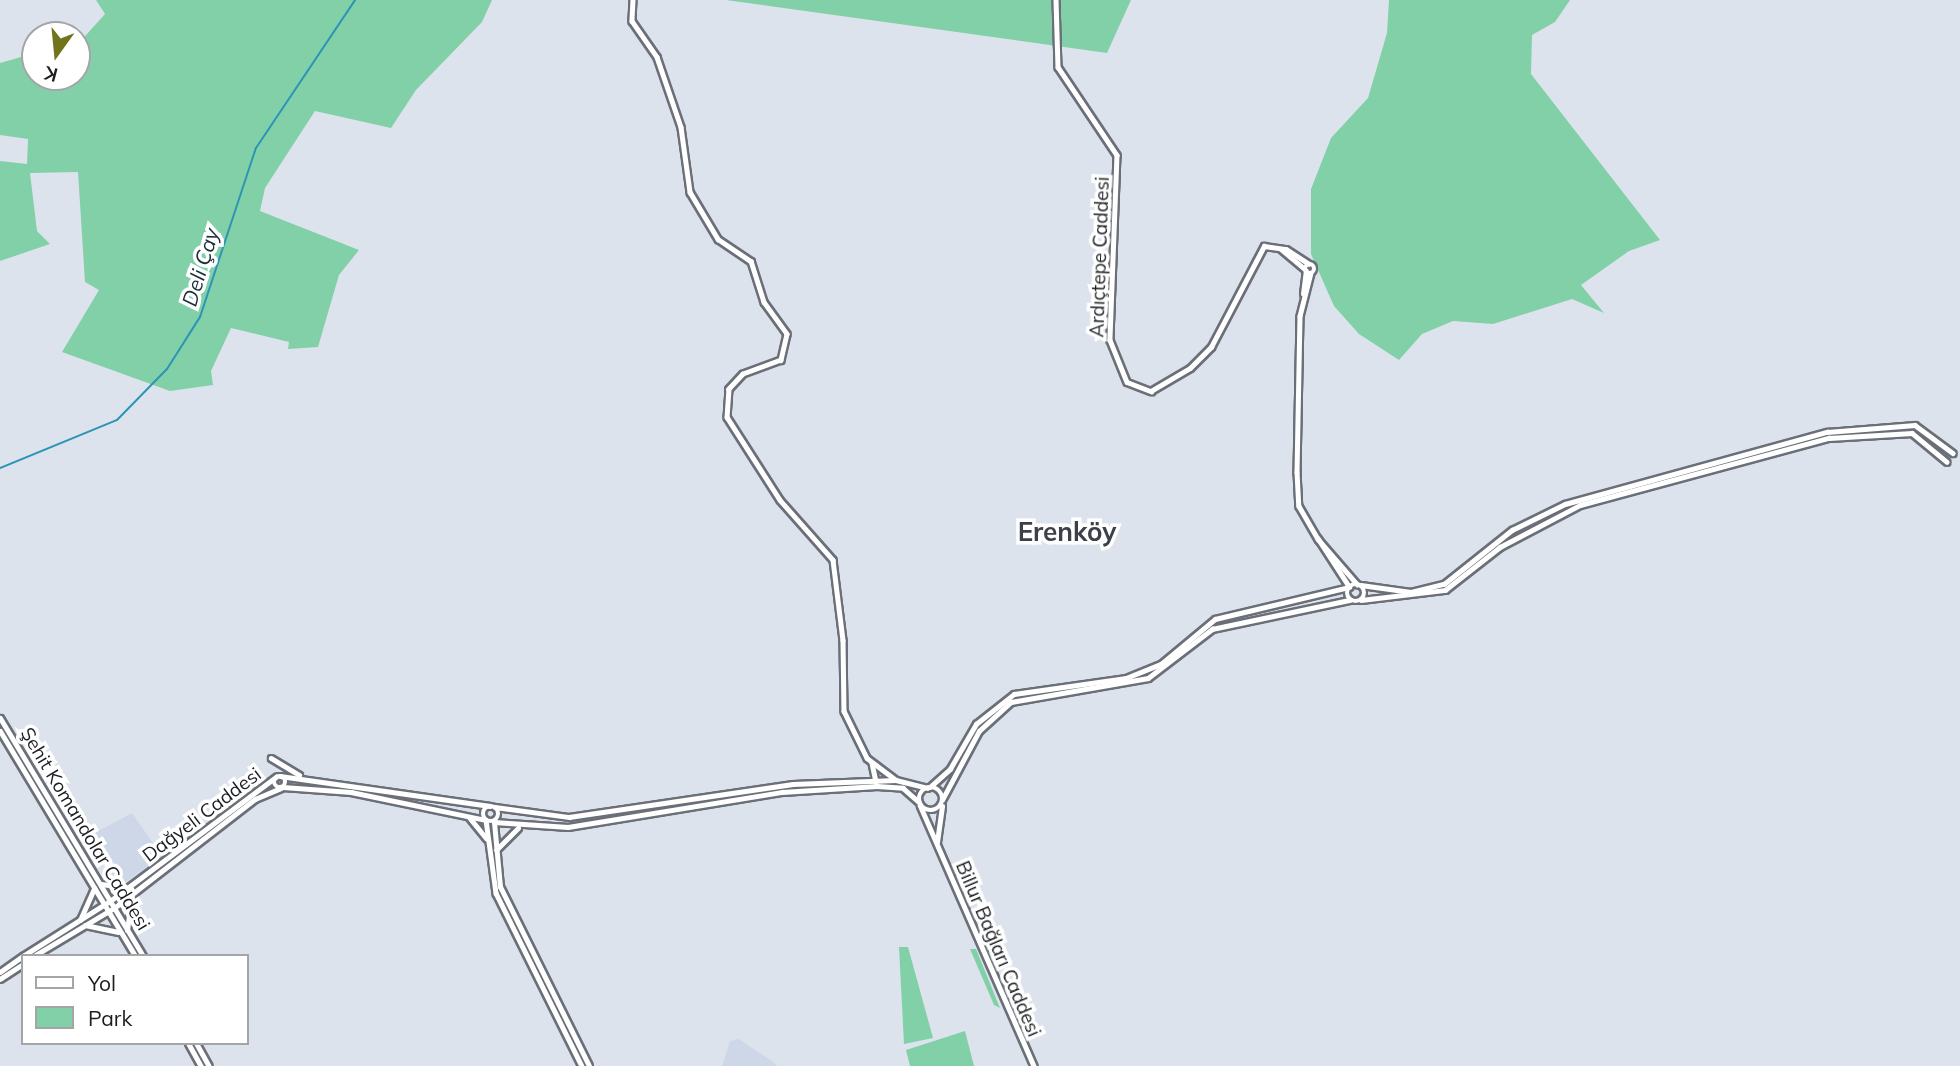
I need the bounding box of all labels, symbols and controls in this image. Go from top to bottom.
north arrow [21,21,91,91]
text: K [42,61,60,88]
street label: Ardıçtepe Caddesi [1086,176,1114,338]
water label: Deli Çay [176,225,224,309]
district label: Erenköy [1018,516,1116,548]
street label: Şehit Komandolar Caddesi [15,723,155,935]
street label: Dağyeli Caddesi [138,763,266,867]
street label: Billur Bağları Caddesi [951,858,1045,1040]
legend [21,954,248,1045]
text: Yol [88,970,116,996]
text: Park [88,1005,132,1031]

